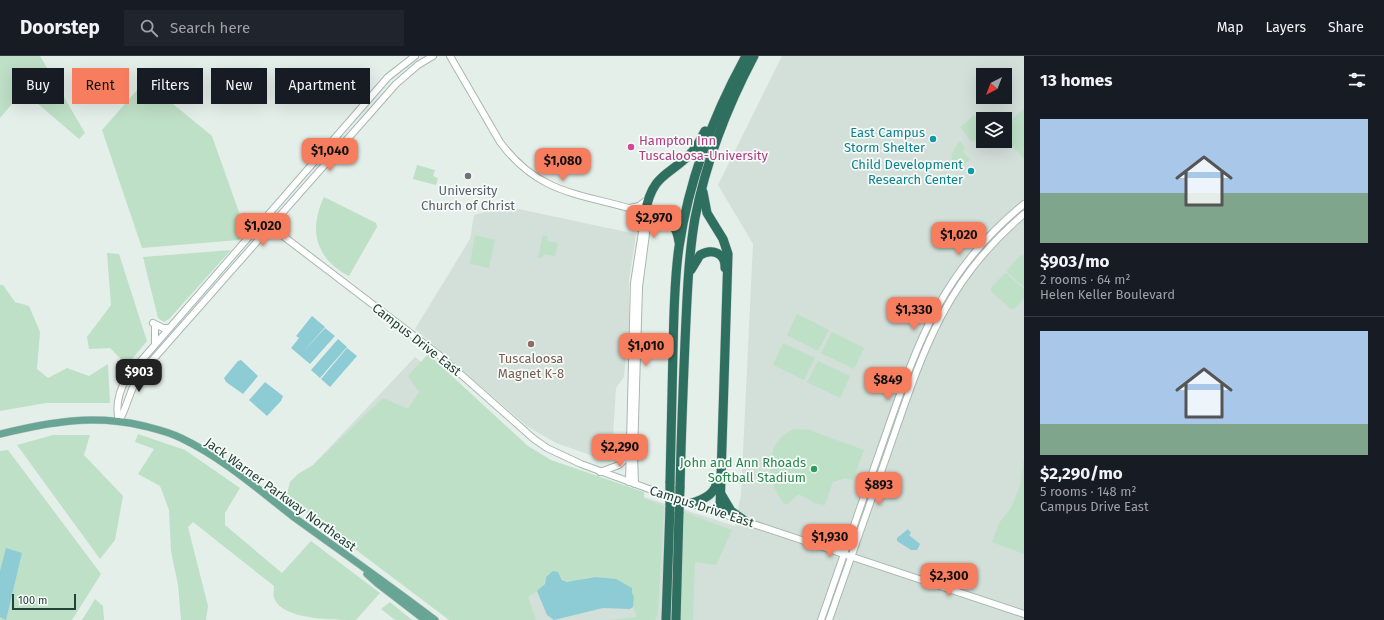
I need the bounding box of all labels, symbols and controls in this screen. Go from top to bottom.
search box [124,10,404,46]
text: Doorstep [20,16,100,39]
icon: search [138,17,160,39]
text: Search here [170,19,250,37]
text: Map [1217,19,1243,36]
text: Layers [1265,19,1306,36]
text: Share [1328,19,1364,36]
chip: Buy [12,68,64,104]
chip: Rent [72,68,129,104]
chip: Filters [137,68,203,104]
chip: New [211,68,267,104]
chip: Apartment [275,68,370,104]
north arrow [976,68,1012,104]
map controls [976,68,1012,148]
icon: filters [1346,69,1368,91]
text: 13 homes [1040,70,1112,91]
button: layers [976,112,1012,148]
place label: East Campus Storm Shelter [844,125,925,155]
place label: Hampton Inn Tuscaloosa-University [639,133,768,163]
marker: East Campus Storm Shelter [928,134,938,144]
pin: $1,040 [297,138,363,172]
marker: Hampton Inn Tuscaloosa-University [626,142,636,152]
text: $1,040 [311,143,349,158]
icon: home [1168,145,1240,217]
pin: $1,080 [530,148,596,182]
text: $1,080 [544,153,582,168]
place label: Child Development Research Center [851,157,963,187]
marker: Child Development Research Center [966,166,976,176]
marker: University Church of Christ [463,171,473,181]
place label: University Church of Christ [421,183,515,213]
pin: $2,970 [621,205,687,239]
text: $2,970 [635,210,673,225]
pin: $1,020 [230,213,296,247]
text: $1,020 [244,218,282,233]
pin: $1,020 [926,222,992,256]
text: $1,020 [940,227,978,242]
text: $903/mo [1040,251,1109,272]
text: 2 rooms · 64 m² [1040,272,1130,287]
text: Helen Keller Boulevard [1040,287,1175,302]
pin: $1,330 [881,297,947,331]
street label: Campus Drive East [369,300,464,379]
text: $1,330 [895,302,933,317]
pin: $1,010 [613,333,679,367]
text: $1,010 [628,338,664,353]
marker: Tuscaloosa Magnet K-8 [526,339,536,349]
place label: Tuscaloosa Magnet K-8 [498,351,564,381]
icon: home [1168,357,1240,429]
pin: $903 [115,359,163,393]
text: $903 [125,364,153,379]
pin: $849 [864,367,912,401]
text: $849 [873,372,903,387]
pin: $2,290 [587,434,653,468]
street label: Jack Warner Parkway Northeast [202,435,359,554]
text: $2,290 [601,439,639,454]
place label: John and Ann Rhoads Softball Stadium [680,455,806,485]
text: $2,290/mo [1040,463,1123,484]
marker: John and Ann Rhoads Softball Stadium [809,464,819,474]
pin: $893 [855,472,903,506]
text: $893 [865,477,893,492]
street label: Campus Drive East [648,483,756,530]
text: 5 rooms · 148 m² [1040,484,1136,499]
text: Campus Drive East [1040,499,1149,514]
pin: $1,930 [797,524,863,558]
text: $1,930 [812,529,848,544]
pin: $2,300 [916,563,982,597]
text: $2,300 [929,568,969,583]
scale bar [12,592,76,611]
text: 100 m [18,594,47,607]

